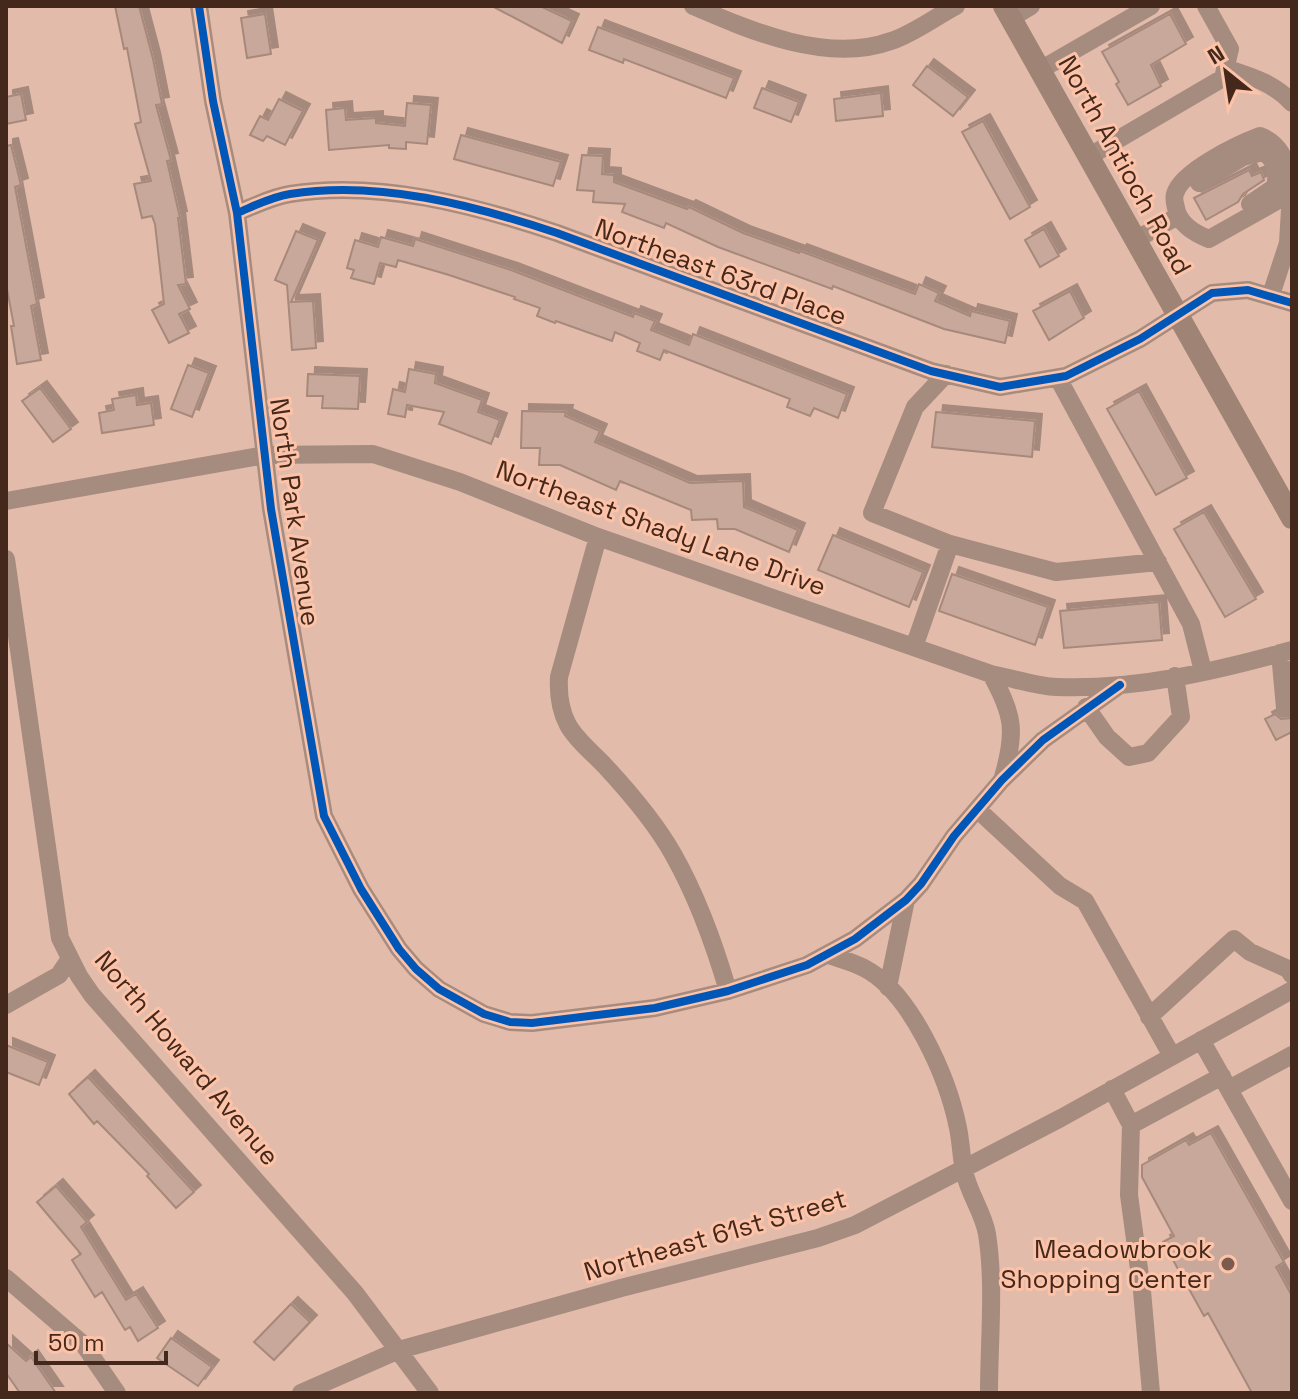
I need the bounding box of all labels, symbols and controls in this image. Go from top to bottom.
north arrow [1186,32,1266,112]
text: N [1203,39,1229,70]
street label: North Antioch Road [1051,49,1199,281]
street label: Northeast 63rd Place [591,211,851,333]
street label: North Park Avenue [262,396,328,628]
street label: Northeast Shady Lane Drive [491,452,831,604]
street label: North Howard Avenue [87,944,287,1172]
street label: Northeast 61st Street [580,1181,850,1289]
place label: Meadowbrook Shopping Center [1001,1232,1212,1296]
marker: Meadowbrook Shopping Center [1219,1255,1237,1273]
scale bar [36,1315,166,1365]
text: 50 m [48,1327,105,1358]

